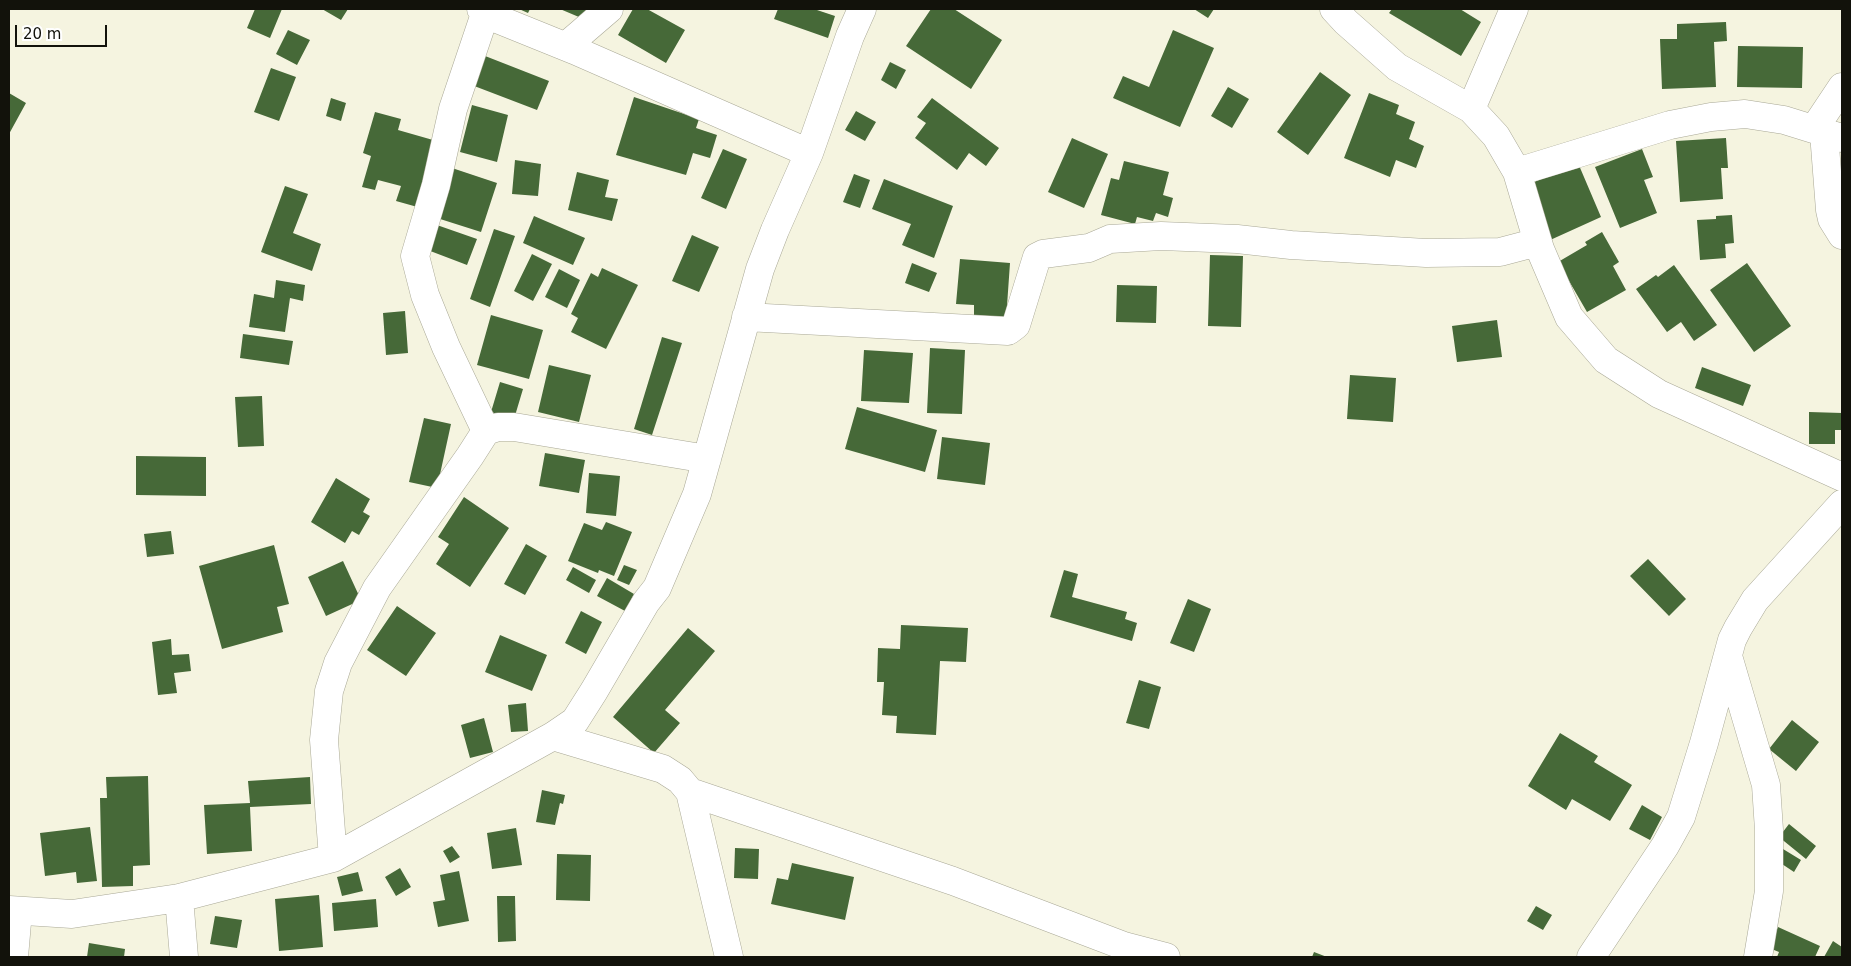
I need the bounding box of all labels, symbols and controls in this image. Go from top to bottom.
scale bar [18,15,110,47]
text: 20 m [23,25,61,43]

